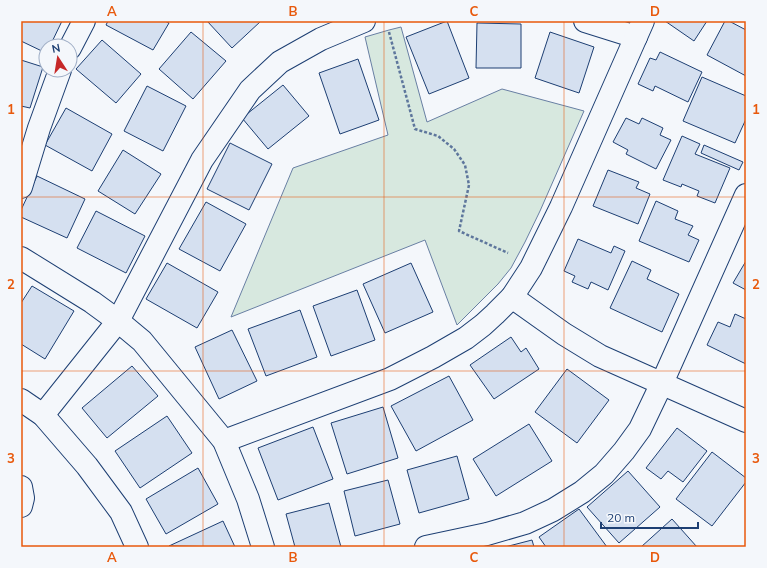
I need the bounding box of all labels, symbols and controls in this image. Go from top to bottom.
text: A [107,3,117,19]
text: B [289,3,298,19]
text: C [470,3,479,19]
text: D [650,3,660,19]
north arrow [38,38,78,78]
text: N [50,41,61,56]
text: 1 [7,101,15,117]
text: 1 [752,101,760,117]
text: 2 [7,276,15,292]
text: 2 [752,276,760,292]
text: 3 [7,450,15,466]
text: 3 [752,450,760,466]
scale bar [601,504,698,530]
text: 20 m [607,510,635,525]
text: A [107,549,117,565]
text: B [289,549,298,565]
text: C [470,549,479,565]
text: D [650,549,660,565]

